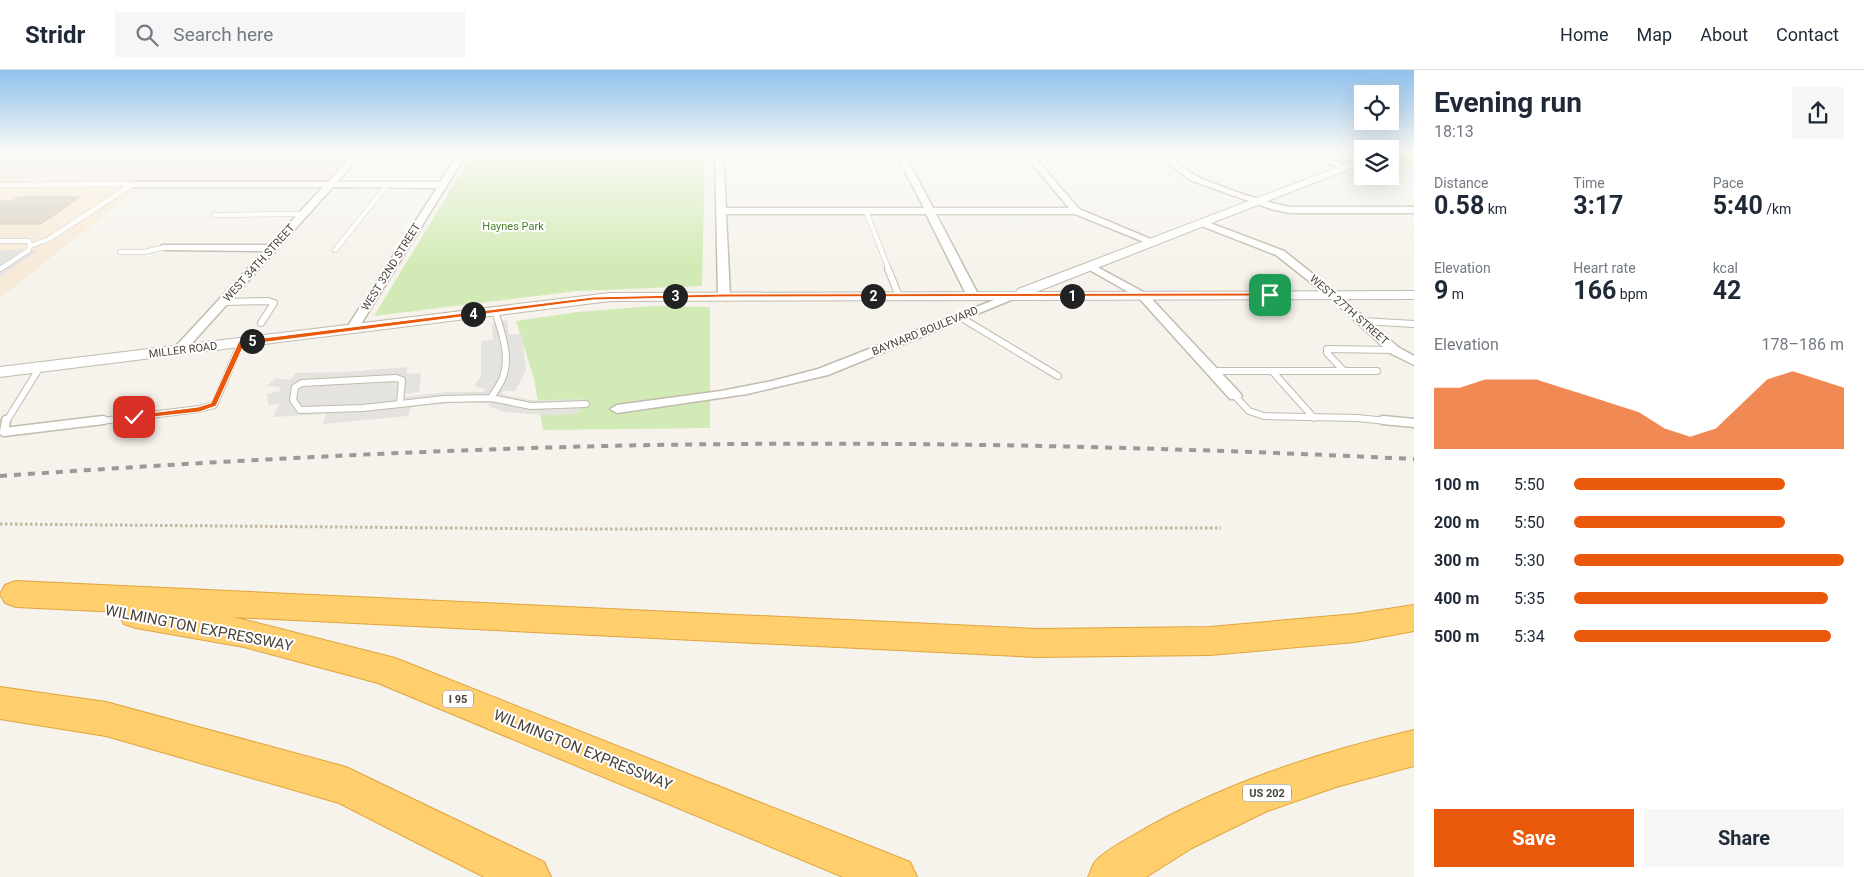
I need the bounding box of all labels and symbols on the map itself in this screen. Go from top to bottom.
street label: WEST 32ND STREET [359,220,423,313]
park label: Haynes Park [482,220,544,233]
street label: WEST 34TH STREET [221,221,298,305]
street label: WEST 27TH STREET [1307,272,1391,348]
pin [1249,274,1291,316]
pin: 3 [662,284,688,308]
pin: 2 [860,284,886,308]
pin: 1 [1060,284,1084,308]
pin: 4 [460,302,486,326]
street label: BAYNARD BOULEVARD [870,304,980,358]
pin: 5 [240,328,264,354]
street label: MILLER ROAD [148,339,218,361]
pin [113,396,155,438]
street label: WILMINGTON EXPRESSWAY [103,601,295,655]
road number: I 95 [443,690,473,708]
street label: WILMINGTON EXPRESSWAY [491,706,675,794]
road number: US 202 [1243,784,1291,801]

